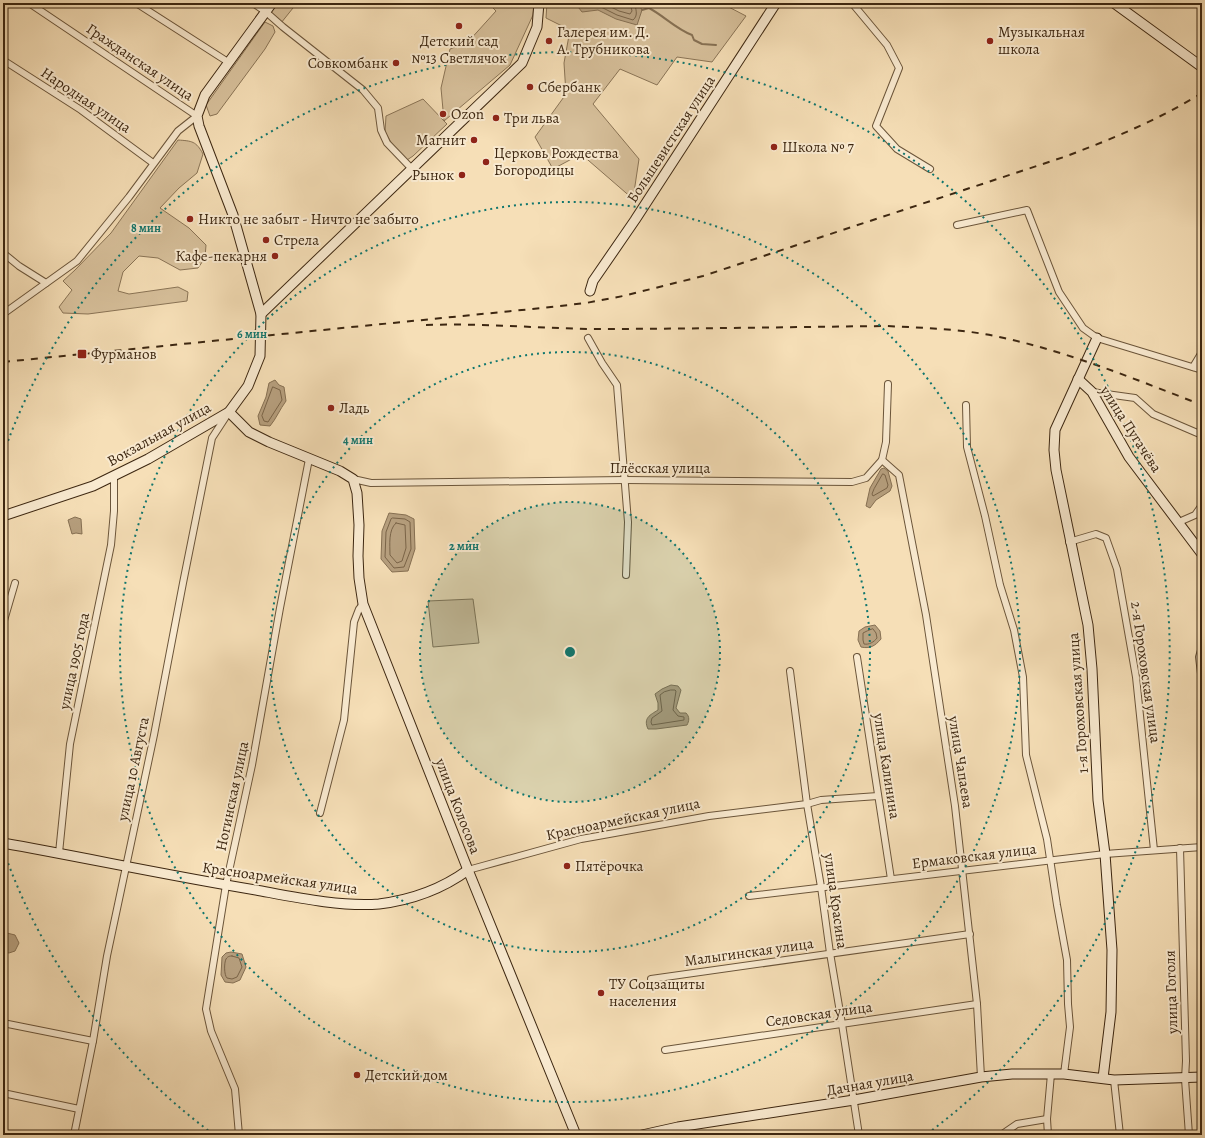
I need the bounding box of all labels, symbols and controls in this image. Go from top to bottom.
street label: Гражданская улица [82,19,198,105]
marker: Детский сад №13 Светлячок [454,21,464,31]
place label: Галерея им. Д. А. Трубникова [556,22,650,59]
place label: Музыкальная школа [998,22,1085,59]
place label: Детский сад №13 Светлячок [411,31,507,68]
marker: Галерея им. Д. А. Трубникова [544,36,554,46]
marker: Музыкальная школа [985,36,995,46]
place label: Совкомбанк [308,53,388,73]
marker: Совкомбанк [391,58,401,68]
street label: Народная улица [37,62,135,138]
street label: Большевистская улица [622,71,720,207]
place label: Сбербанк [538,77,601,97]
marker: Сбербанк [525,82,535,92]
place label: Ozon [451,104,484,124]
place label: Три льва [504,108,560,128]
marker: Ozon [438,109,448,119]
marker: Три льва [491,113,501,123]
place label: Магнит [416,130,466,150]
marker: Магнит [469,135,479,145]
place label: Школа № 7 [782,137,854,157]
marker: Школа № 7 [769,142,779,152]
place label: Церковь Рождества Богородицы [494,143,619,180]
marker: Церковь Рождества Богородицы [481,157,491,167]
place label: Рынок [412,165,454,185]
marker: Рынок [457,170,467,180]
place label: Никто не забыт - Ничто не забыто [198,209,419,229]
marker: Никто не забыт - Ничто не забыто [185,214,195,224]
text: 8 мин [131,220,161,236]
place label: Стрела [274,230,319,250]
marker: Стрела [261,235,271,245]
place label: Кафе-пекарня [175,246,267,266]
marker: Кафе-пекарня [270,251,280,261]
text: 6 мин [237,326,267,342]
place label: Фурманов [91,344,157,364]
marker: Фурманов [76,348,88,360]
street label: улица Пугачёва [1095,381,1167,476]
street label: Вокзальная улица [104,397,215,471]
place label: Ладь [339,398,370,418]
marker: Ладь [326,403,336,413]
text: 4 мин [343,432,373,448]
street label: Плёсская улица [610,458,710,478]
text: 2 мин [449,538,479,554]
street label: 2-я Гороховская улица [1126,600,1166,744]
street label: улица 1905 года [54,611,94,712]
street label: 1-я Гороховская улица [1063,632,1093,774]
centre of rings [563,645,577,659]
street label: улица Калинина [869,711,905,820]
street label: улица Чапаева [944,713,978,810]
street label: улица 10 Августа [112,715,154,824]
street label: Ногинская улица [211,739,253,853]
street label: улица Колосова [430,754,485,857]
street label: Красноармейская улица [544,793,702,845]
street label: Ермаковская улица [911,838,1037,874]
street label: улица Красина [819,851,853,950]
place label: Пятёрочка [575,856,644,876]
street label: Красноармейская улица [201,857,359,899]
marker: Пятёрочка [562,861,572,871]
street label: Малыгинская улица [683,933,815,971]
street label: улица Гоголя [1160,950,1182,1035]
place label: ТУ Соцзащиты населения [609,974,705,1011]
marker: ТУ Соцзащиты населения [596,988,606,998]
street label: Седовская улица [764,997,874,1031]
place label: Детский дом [365,1065,448,1085]
street label: Дачная улица [825,1066,915,1100]
marker: Детский дом [352,1070,362,1080]

